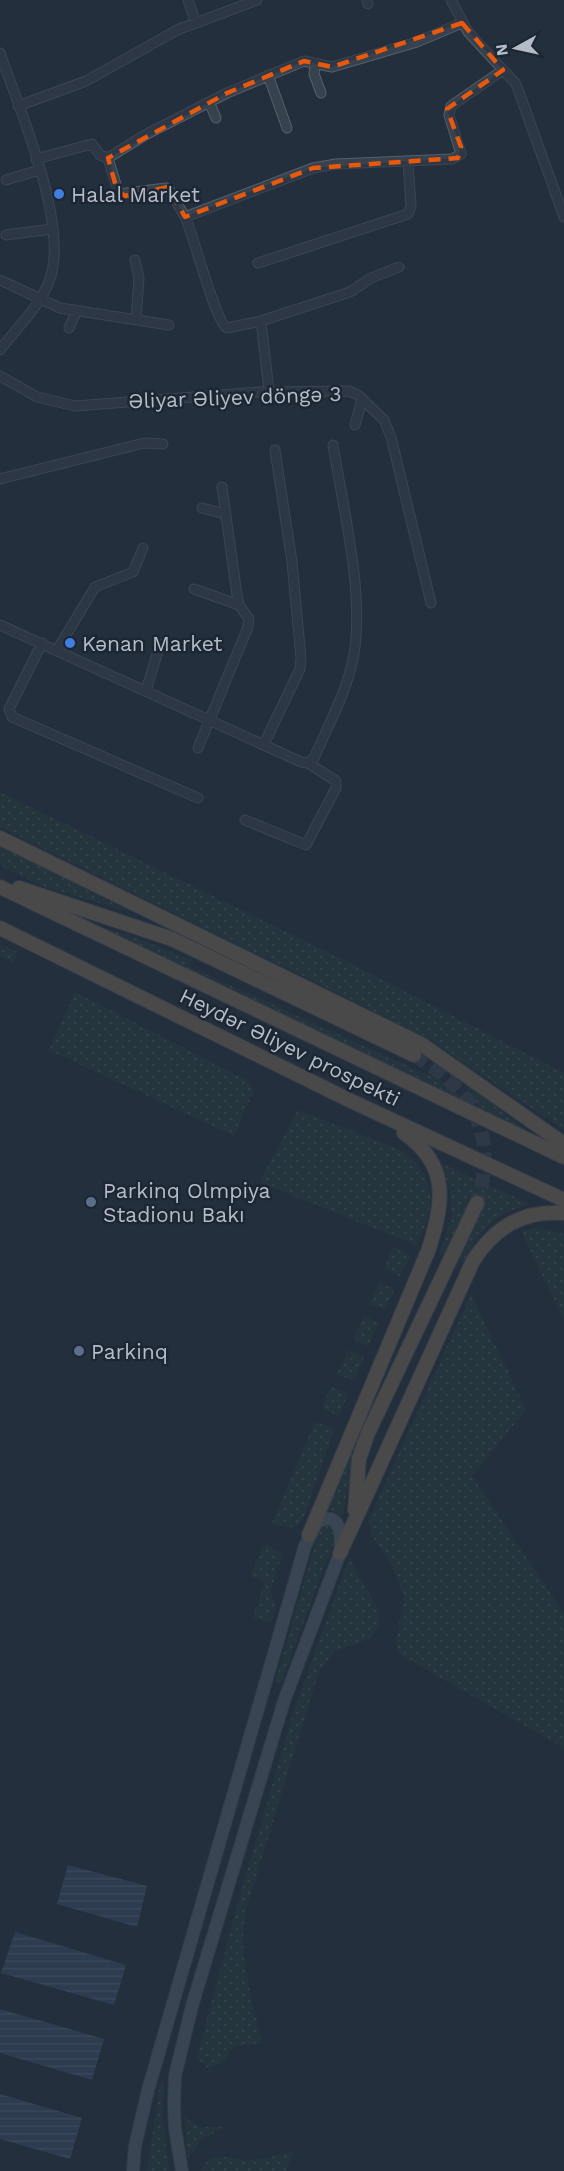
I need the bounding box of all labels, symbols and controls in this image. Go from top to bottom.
north arrow [486,18,546,78]
text: N [491,43,512,57]
place label: Halal Market [71,182,200,207]
marker: Halal Market [52,187,66,201]
street label: Əliyar Əliyev döngə 3 [128,381,342,413]
place label: Kənan Market [82,631,223,656]
marker: Kənan Market [63,636,77,650]
street label: Heydər Əliyev prospekti [176,983,404,1111]
place label: Parkinq Olmpiya Stadionu Bakı [103,1178,271,1227]
marker: Parkinq Olmpiya Stadionu Bakı [84,1195,98,1209]
place label: Parkinq [91,1339,168,1364]
marker: Parkinq [72,1344,86,1358]

